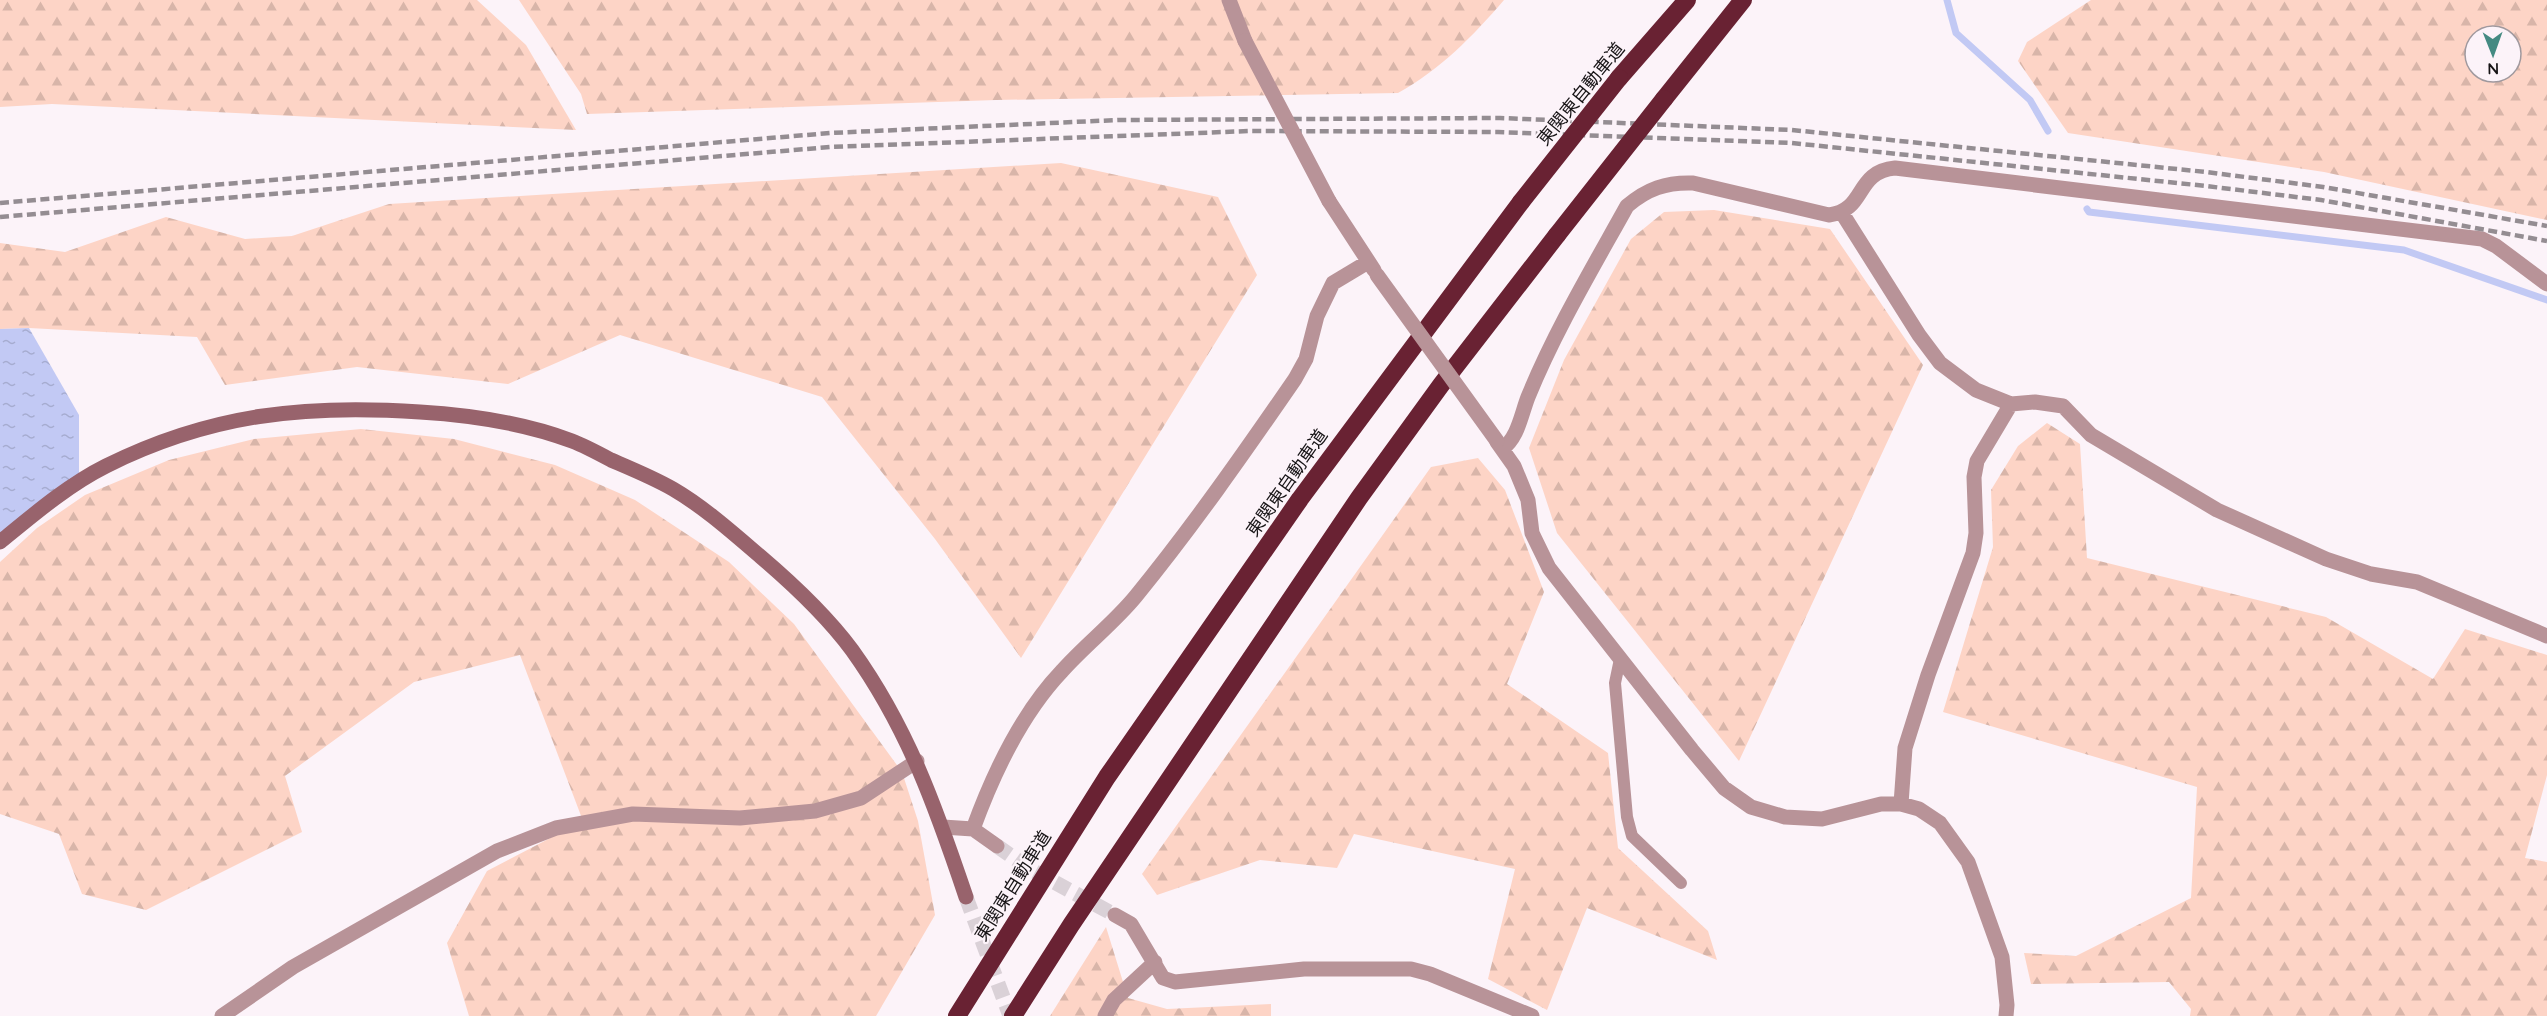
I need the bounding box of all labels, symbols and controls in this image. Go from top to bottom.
north arrow [2463,24,2523,84]
street label: 東関東自動車道 [1532,37,1629,150]
text: N [2487,59,2499,79]
street label: 東関東自動車道 [1241,425,1332,541]
street label: 東関東自動車道 [969,826,1056,945]

